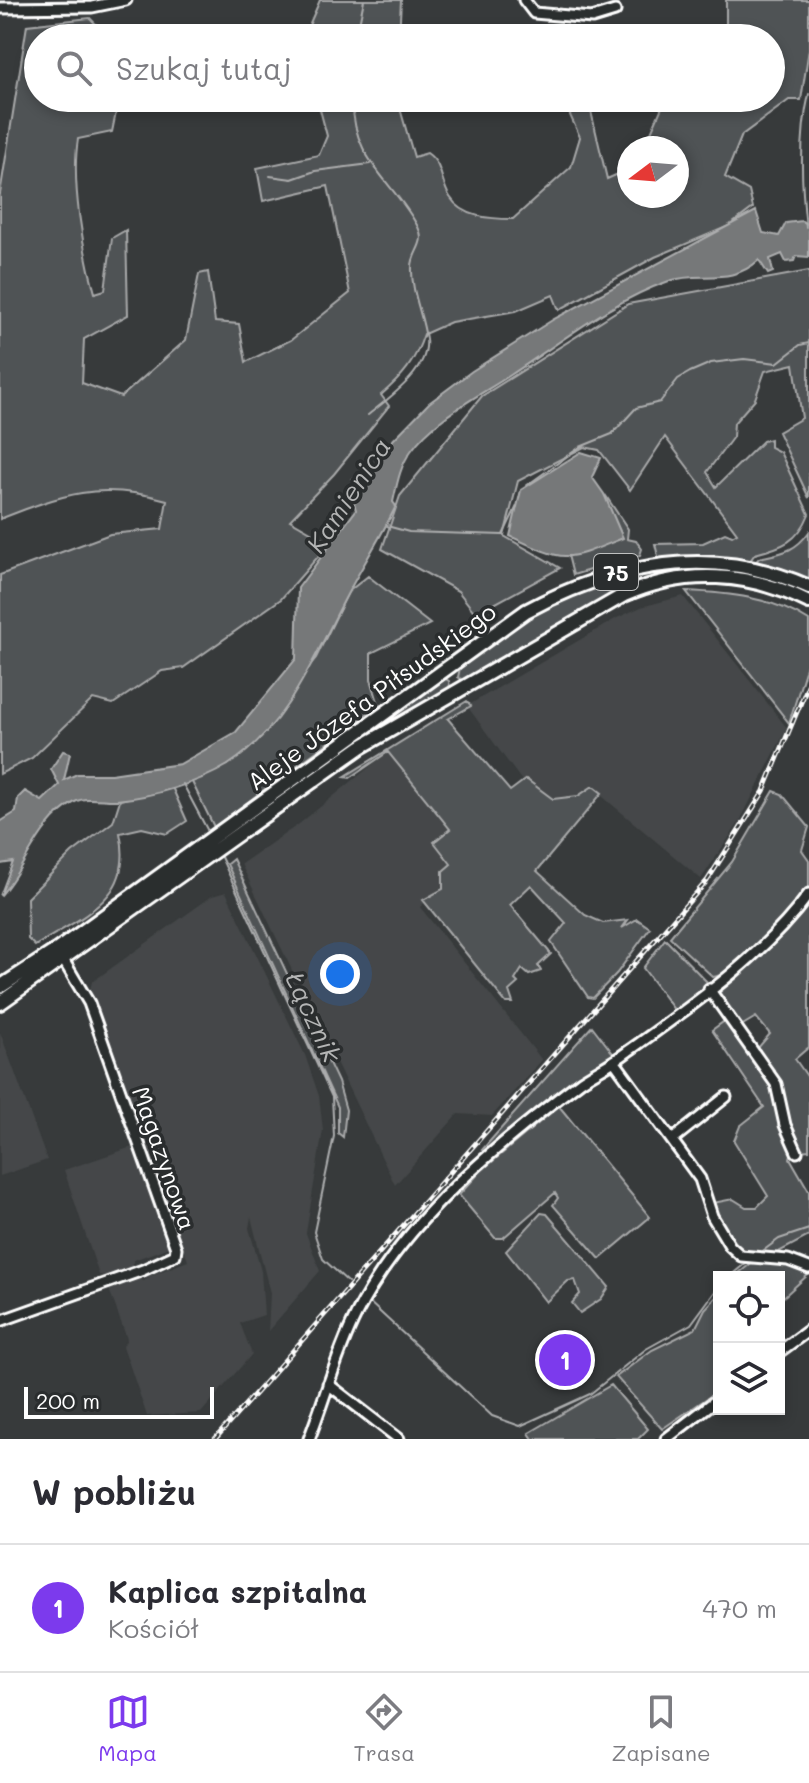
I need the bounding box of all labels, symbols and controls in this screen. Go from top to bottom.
search box [24,24,785,112]
icon: search [52,46,96,90]
text: Szukaj tutaj [116,48,292,88]
north arrow [617,136,689,208]
water label: Kamienica [298,431,398,559]
road number: 75 [594,554,638,590]
street label: Aleje Józefa Piłsudskiego [241,595,501,797]
your location [320,954,360,994]
water label: Łącznik [278,966,350,1069]
street label: Magazynowa [126,1082,204,1234]
map controls [713,1271,785,1415]
button: locate [713,1271,785,1343]
pin: 1 [539,1330,591,1390]
button: layers [713,1343,785,1415]
scale bar [24,1383,214,1419]
text: 200 m [36,1386,100,1415]
text: W pobliżu [32,1469,196,1514]
text: Kaplica szpitalna [108,1571,367,1611]
text: 1 [52,1591,64,1625]
text: 470 m [702,1591,777,1625]
text: Kościół [108,1611,199,1645]
tab: Mapa [98,1690,157,1767]
tab: Trasa [354,1690,415,1767]
tab: Zapisane [612,1690,711,1767]

